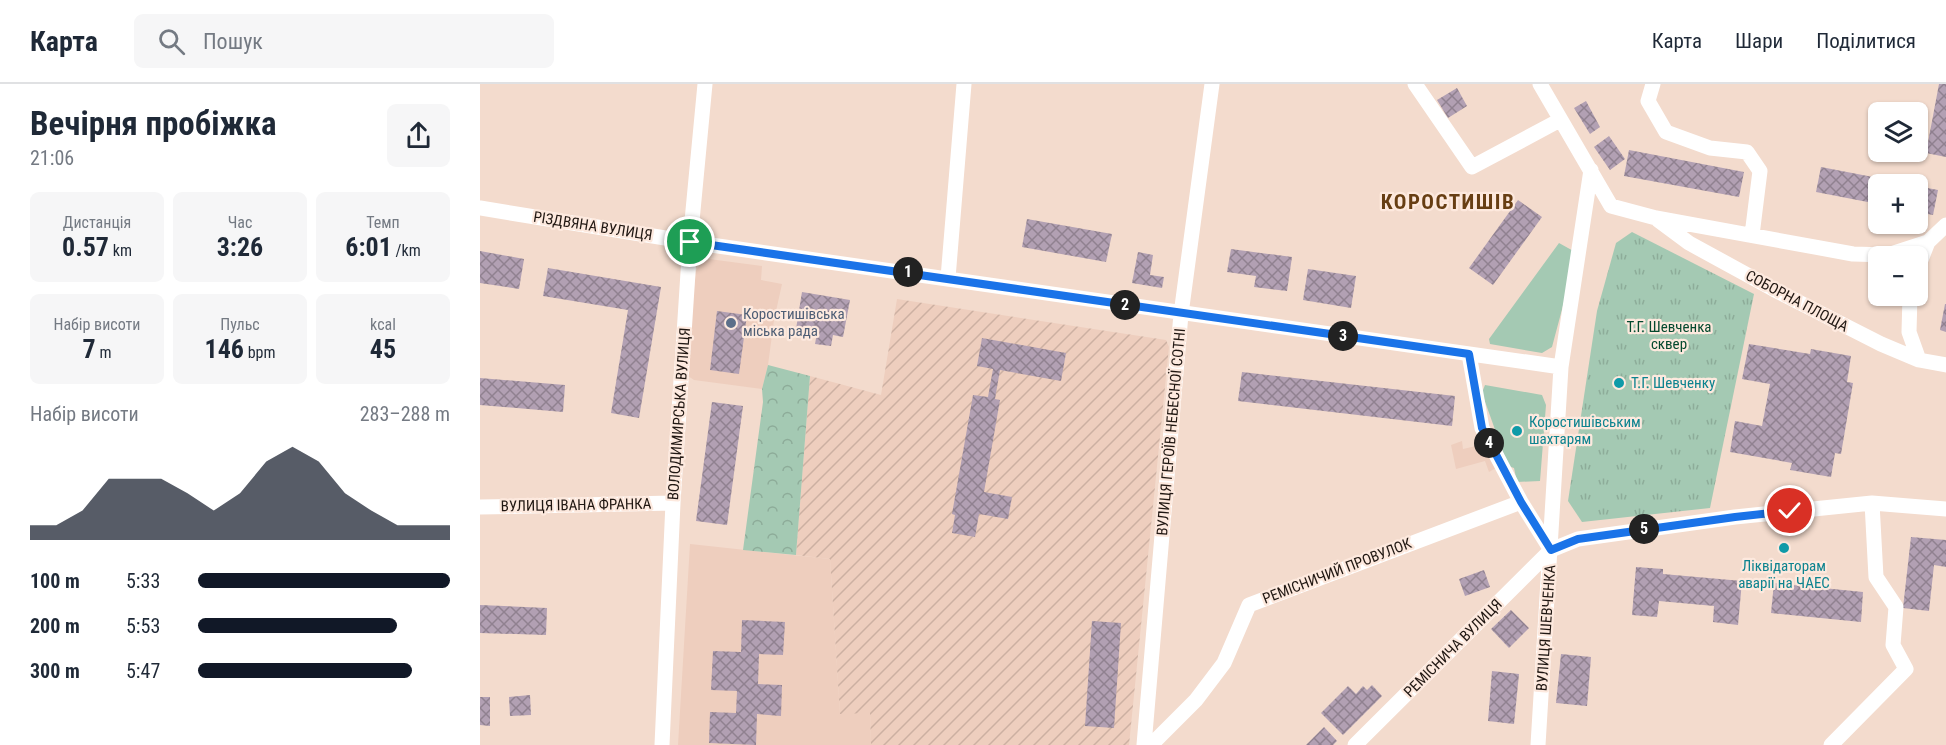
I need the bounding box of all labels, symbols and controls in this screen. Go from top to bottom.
search box [134,14,554,68]
text: Карта [30,25,98,58]
icon: search [155,25,188,58]
text: Пошук [203,29,263,54]
text: Карта [1652,29,1702,53]
text: Шари [1735,29,1783,53]
text: Поділитися [1816,29,1916,53]
map controls [1868,102,1928,306]
button: layers [1868,102,1928,162]
text: Вечірня пробіжка [30,104,277,143]
button: share [387,104,450,167]
text: 21:06 [30,146,74,170]
button: + [1868,174,1928,234]
district label: КОРОСТИШІВ [1381,190,1515,214]
street label: РІЗДВЯНА ВУЛИЦЯ [532,208,654,244]
text: Дистанція [63,213,131,232]
text: Час [228,213,252,232]
text: Темп [366,213,400,232]
pin [664,216,715,267]
icon: arrive [673,225,706,258]
text: 0.57 [62,232,109,262]
text: 3:26 [217,232,263,262]
text: 6:01 [345,232,392,262]
text: km [109,241,132,260]
text: /km [392,241,421,260]
button: − [1868,246,1928,306]
pin: 1 [893,257,923,287]
text: 1 [904,262,912,281]
street label: СОБОРНА ПЛОЩА [1743,266,1852,336]
pin: 2 [1110,290,1140,320]
text: 2 [1121,295,1129,314]
place label: Коростишівська міська рада [743,305,845,340]
text: Набір висоти [54,315,140,334]
text: Пульс [220,315,260,334]
text: kcal [370,315,396,334]
marker: Коростишівська міська рада [724,316,738,330]
park label: Т.Г. Шевченка сквер [1626,318,1712,353]
pin: 3 [1328,321,1358,351]
text: 3 [1339,326,1347,345]
street label: ВОЛОДИМИРСЬКА ВУЛИЦЯ [664,327,694,501]
street label: ВУЛИЦЯ ГЕРОЇВ НЕБЕСНОЇ СОТНІ [1153,328,1189,536]
text: 7 [83,334,96,364]
text: 146 [205,334,244,364]
text: 45 [370,334,396,364]
text: m [96,343,111,362]
text: bpm [244,343,275,362]
place label: Т.Г. Шевченку [1631,374,1715,392]
marker: Т.Г. Шевченку [1612,376,1626,390]
text: Набір висоти [30,402,139,426]
text: 283–288 m [360,402,450,426]
place label: Коростишівським шахтарям [1529,413,1641,448]
marker: Коростишівським шахтарям [1510,424,1524,438]
pin: 4 [1474,428,1504,458]
text: 4 [1485,433,1493,452]
pin [1764,485,1815,536]
icon: check [1773,494,1806,527]
street label: ВУЛИЦЯ ІВАНА ФРАНКА [501,495,652,515]
pin: 5 [1629,514,1659,544]
text: 5 [1640,519,1648,538]
street label: РЕМІСНИЧИЙ ПРОВУЛОК [1260,534,1415,608]
marker: Ліквідаторам аварії на ЧАЕС [1777,541,1791,555]
place label: Ліквідаторам аварії на ЧАЕС [1738,557,1830,592]
street label: ВУЛИЦЯ ШЕВЧЕНКА [1533,564,1559,692]
text: 100 m [30,569,80,593]
text: 5:33 [126,569,160,593]
street label: РЕМІСНИЧА ВУЛИЦЯ [1400,595,1506,701]
text: 200 m [30,614,80,638]
text: 5:53 [126,614,160,638]
text: 300 m [30,659,80,683]
text: 5:47 [126,659,160,683]

